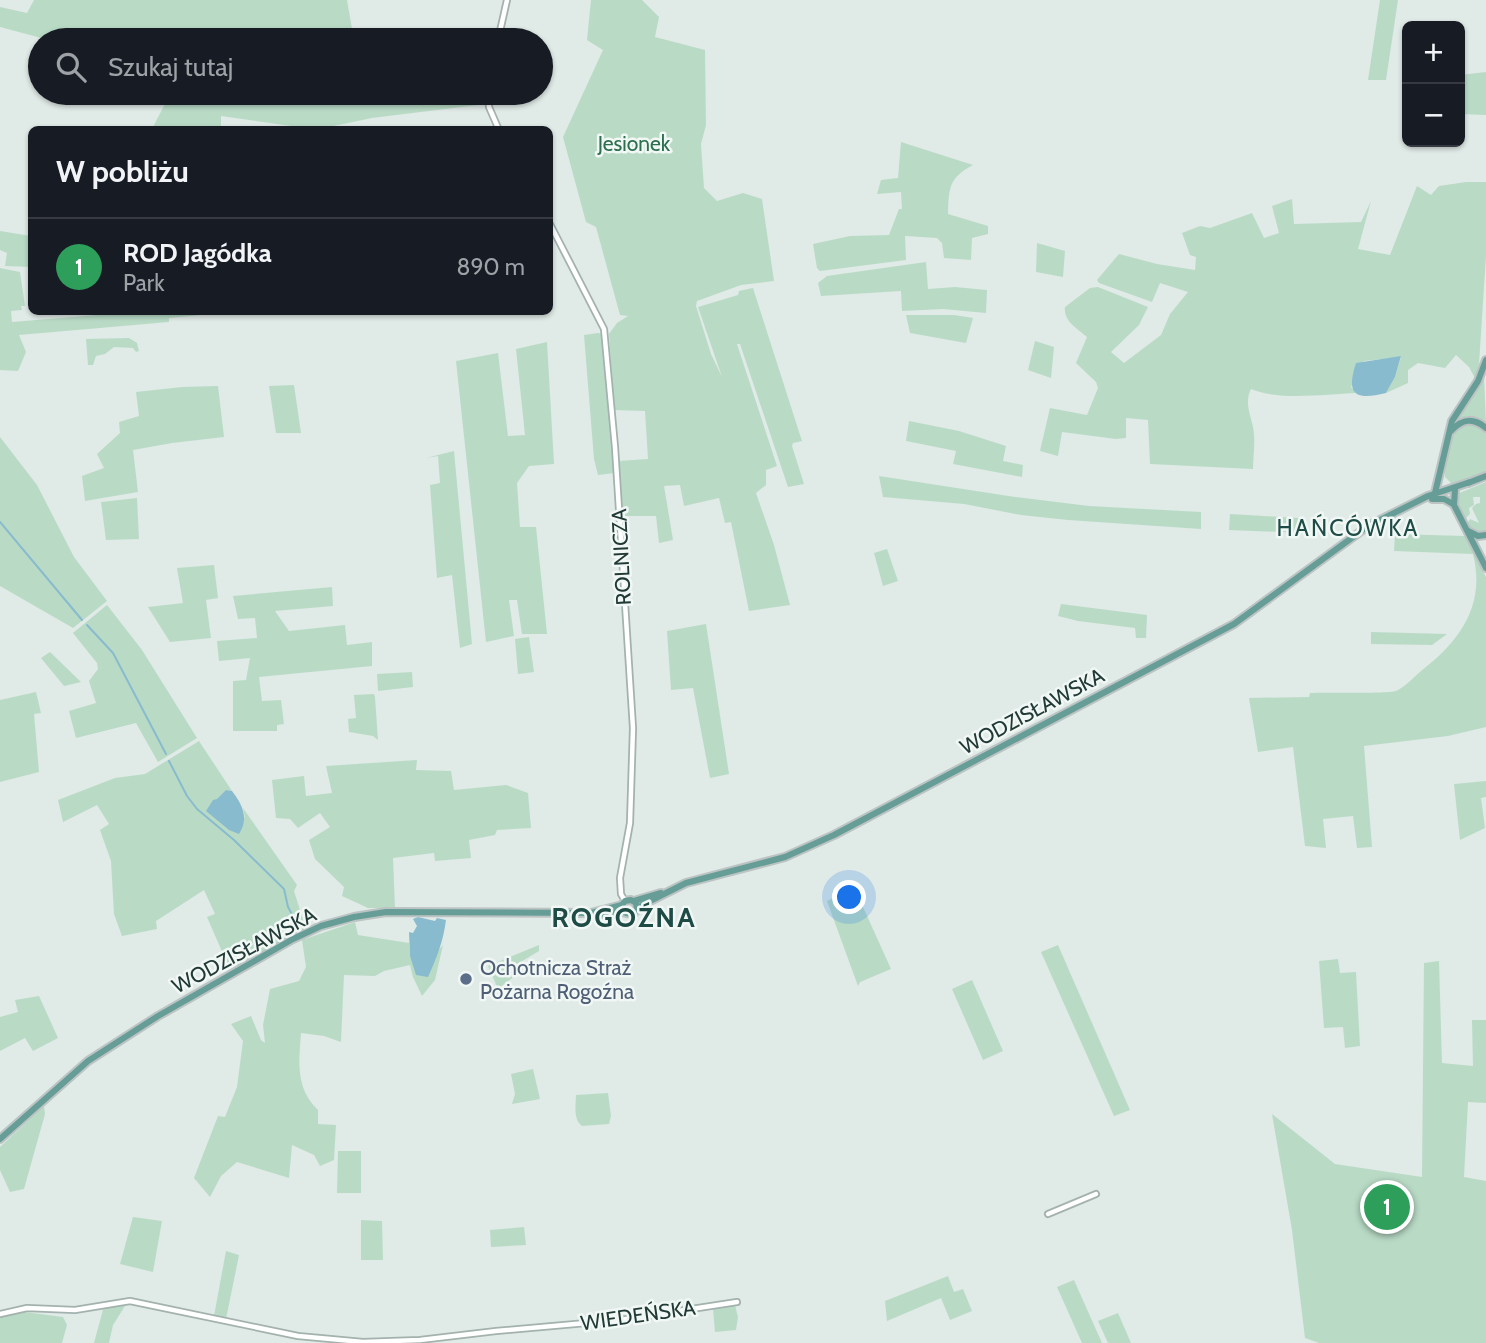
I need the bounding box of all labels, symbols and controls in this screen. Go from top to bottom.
map controls [1402,21,1465,147]
button: + [1402,21,1465,84]
search box [28,28,553,105]
icon: search [52,48,90,86]
text: Szukaj tutaj [108,51,233,83]
button: − [1402,84,1465,147]
park label: Jesionek [597,131,671,156]
text: W pobliżu [56,153,189,190]
text: ROD Jagódka [123,237,272,269]
text: 1 [75,253,83,281]
text: 890 m [457,253,525,281]
text: Park [123,269,164,297]
street label: ROLNICZA [606,508,636,606]
district label: HAŃCÓWKA [1277,513,1419,542]
street label: WODZISŁAWSKA [956,662,1108,759]
your location [832,880,866,914]
district label: ROGOŹNA [551,900,697,934]
street label: WODZISŁAWSKA [168,901,320,998]
place label: Ochotnicza Straż Pożarna Rogoźna [480,955,634,1004]
marker: Ochotnicza Straż Pożarna Rogoźna [458,971,474,987]
pin: 1 [1364,1181,1410,1233]
street label: WIEDEŃSKA [579,1295,697,1335]

